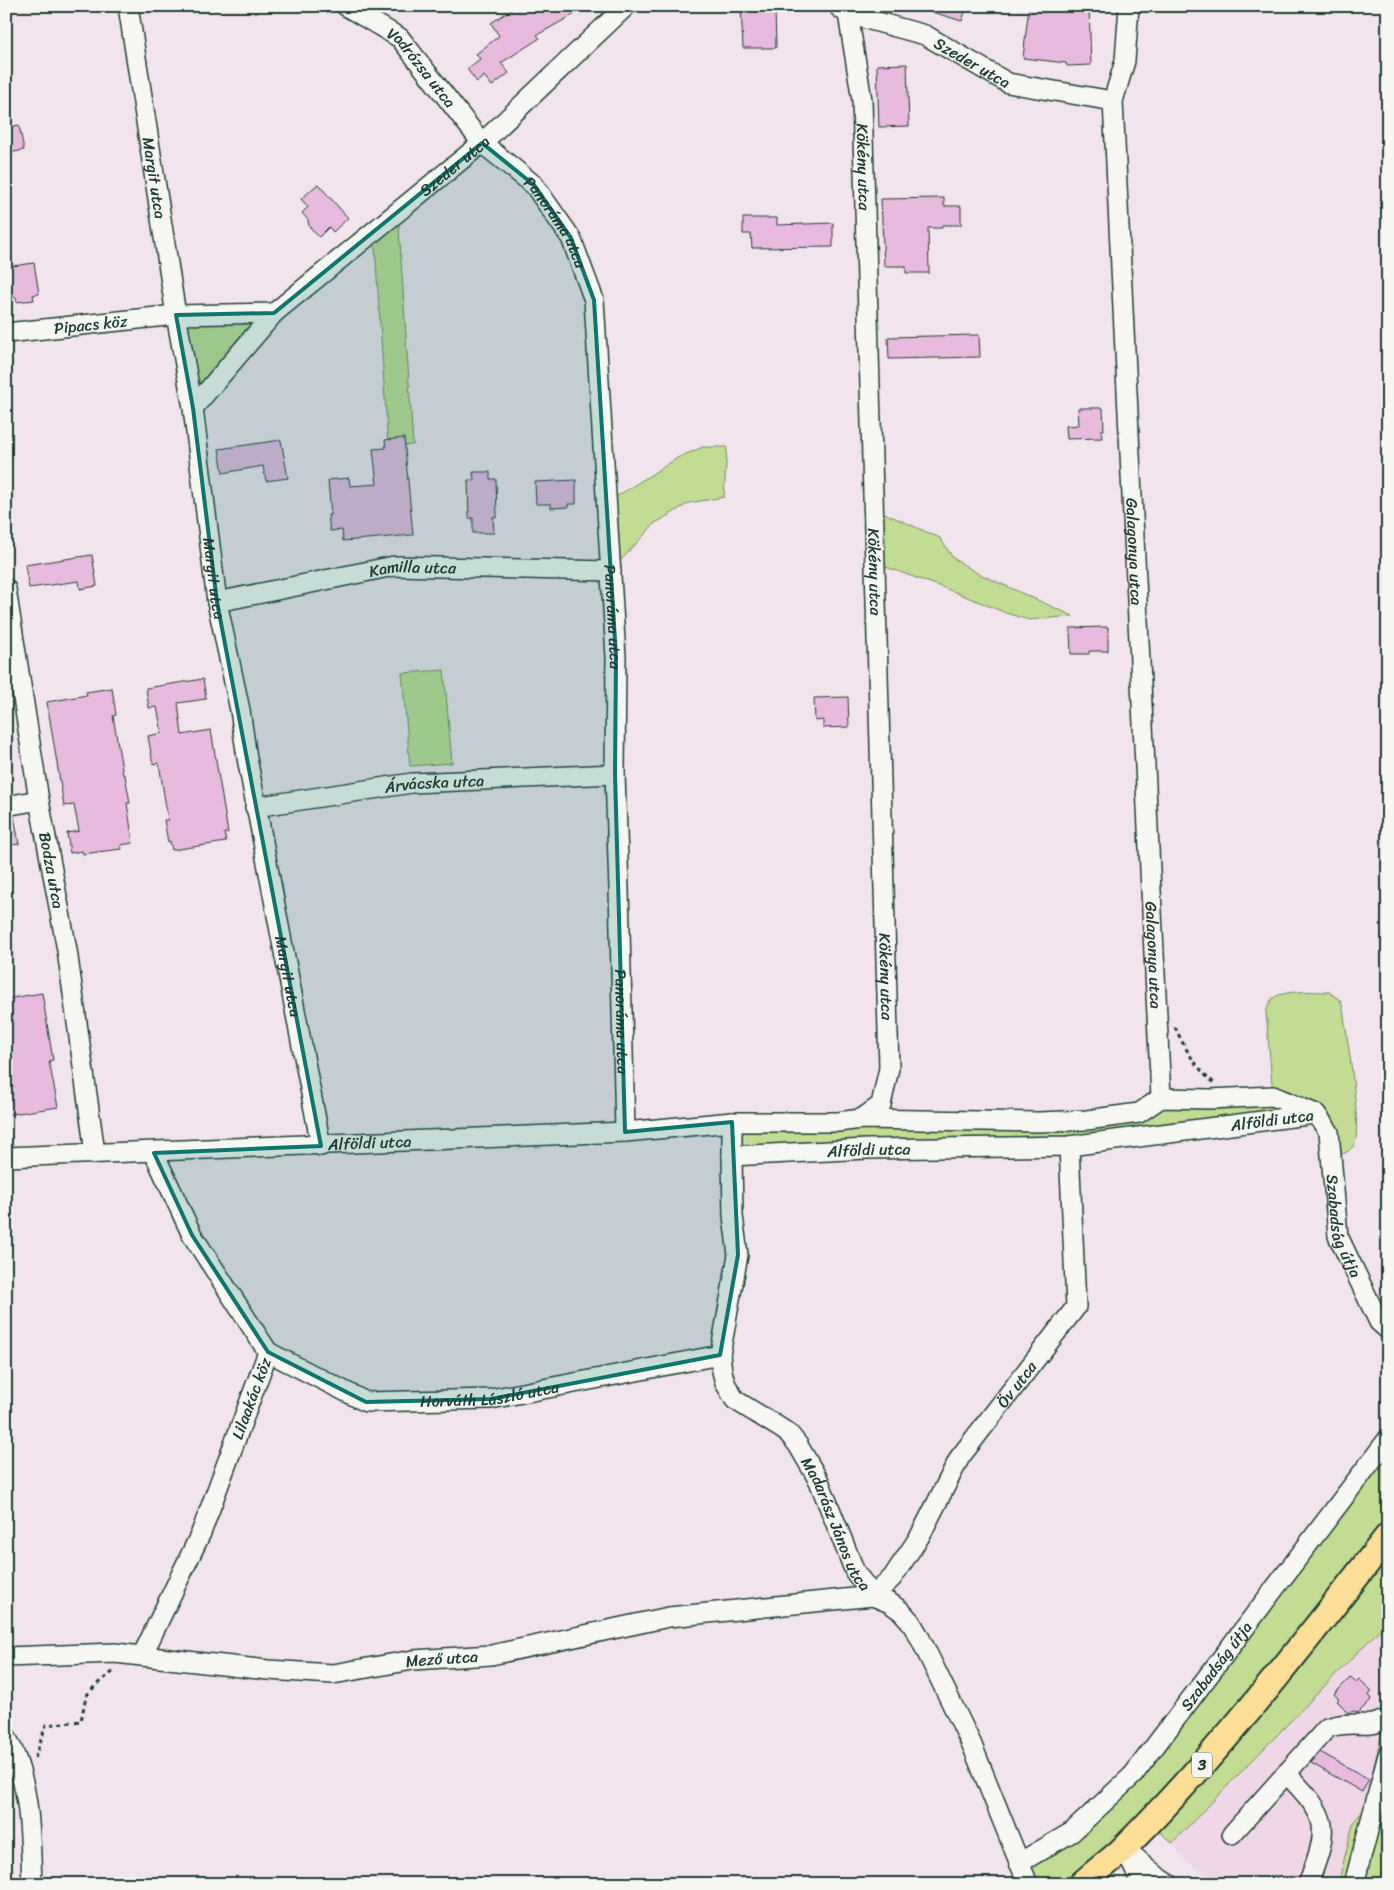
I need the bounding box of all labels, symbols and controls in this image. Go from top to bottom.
street label: Vadrózsa utca [381,19,464,114]
street label: Szeder utca [928,29,1016,96]
street label: Kökény utca [848,123,880,212]
street label: Szeder utca [412,128,497,204]
street label: Margit utca [134,135,175,221]
street label: Panoráma utca [518,168,596,273]
street label: Pipacs köz [52,306,129,342]
street label: Galagonya utca [1118,497,1152,606]
street label: Kökény utca [859,528,891,617]
street label: Margit utca [195,536,235,622]
street label: Kamilla utca [366,551,457,585]
street label: Panoráma utca [596,563,631,670]
street label: Árvácska utca [381,765,485,802]
street label: Bodza utca [31,829,73,911]
street label: Galagonya utca [1137,901,1171,1009]
street label: Margit utca [267,933,311,1020]
street label: Kökény utca [871,933,902,1021]
street label: Panoráma utca [606,969,638,1076]
street label: Alföldi utca [1228,1100,1315,1139]
street label: Alföldi utca [326,1126,412,1159]
street label: Alföldi utca [825,1134,911,1166]
street label: Szabadság útja [1318,1173,1370,1283]
street label: Lilaakác köz [222,1353,279,1443]
street label: Öv utca [989,1353,1045,1414]
street label: Horváth László utca [420,1372,562,1415]
street label: Madarász János utca [793,1451,879,1597]
street label: Szabadság útja [1172,1615,1260,1717]
street label: Mező utca [403,1641,479,1676]
road number: 3 [1192,1752,1212,1778]

